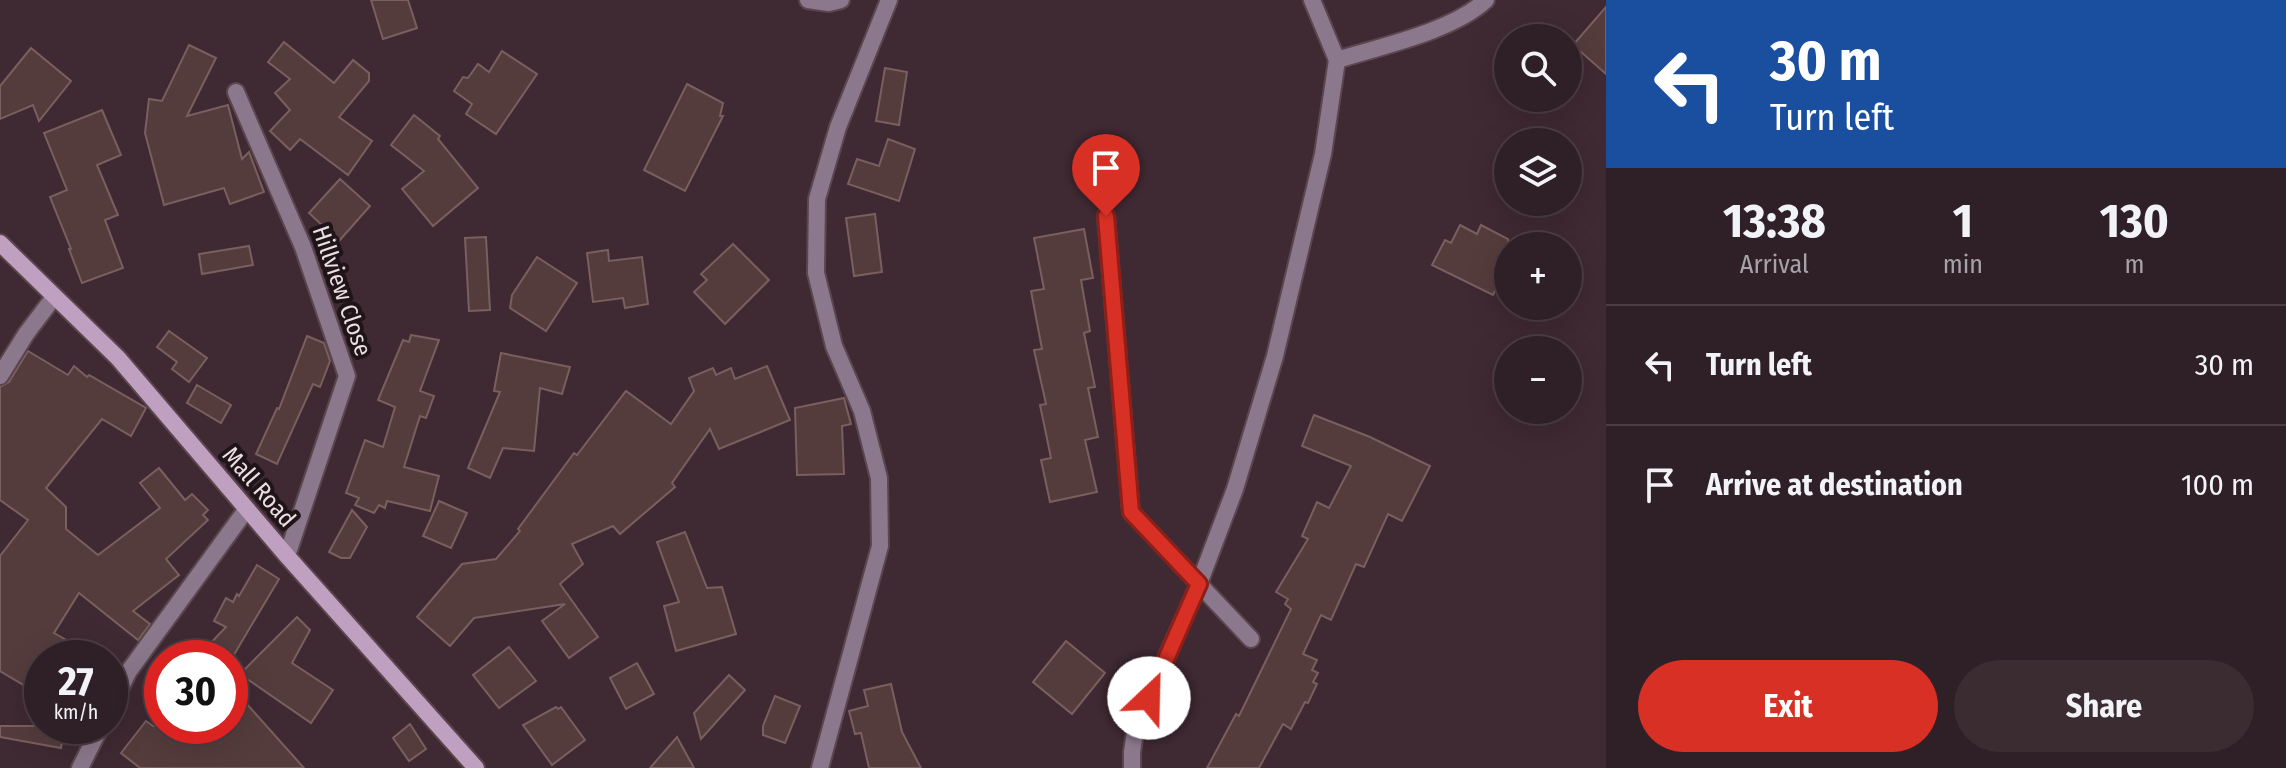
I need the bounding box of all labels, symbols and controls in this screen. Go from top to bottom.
map controls [1494,24,1582,424]
button: search [1494,24,1582,112]
text: 30 m [1770,28,1881,95]
icon: left [1638,32,1742,136]
text: Turn left [1770,96,1894,140]
button: layers [1494,128,1582,216]
pin [1072,134,1140,216]
icon: arrive [1084,146,1128,190]
text: 13:38 [1723,192,1826,250]
text: 1 [1953,192,1973,250]
text: 130 [2100,192,2169,250]
street label: Hillview Close [307,222,377,360]
button: + [1494,232,1582,320]
text: Arrival [1740,249,1809,280]
text: min [1943,249,1983,280]
text: m [2124,249,2144,280]
button: − [1494,336,1582,424]
icon: left [1638,343,1682,387]
text: Turn left [1706,347,1812,383]
text: 30 m [2195,347,2254,383]
street label: Mall Road [217,441,301,533]
icon: arrive [1638,463,1682,507]
text: Arrive at destination [1706,467,1963,503]
text: 100 m [2181,467,2254,503]
speed limit sign: 30 [144,640,248,744]
position arrow [1107,656,1191,740]
text: 27 [58,658,94,706]
button: Exit [1638,660,1938,752]
button: Share [1954,660,2254,752]
text: km/h [54,700,98,724]

